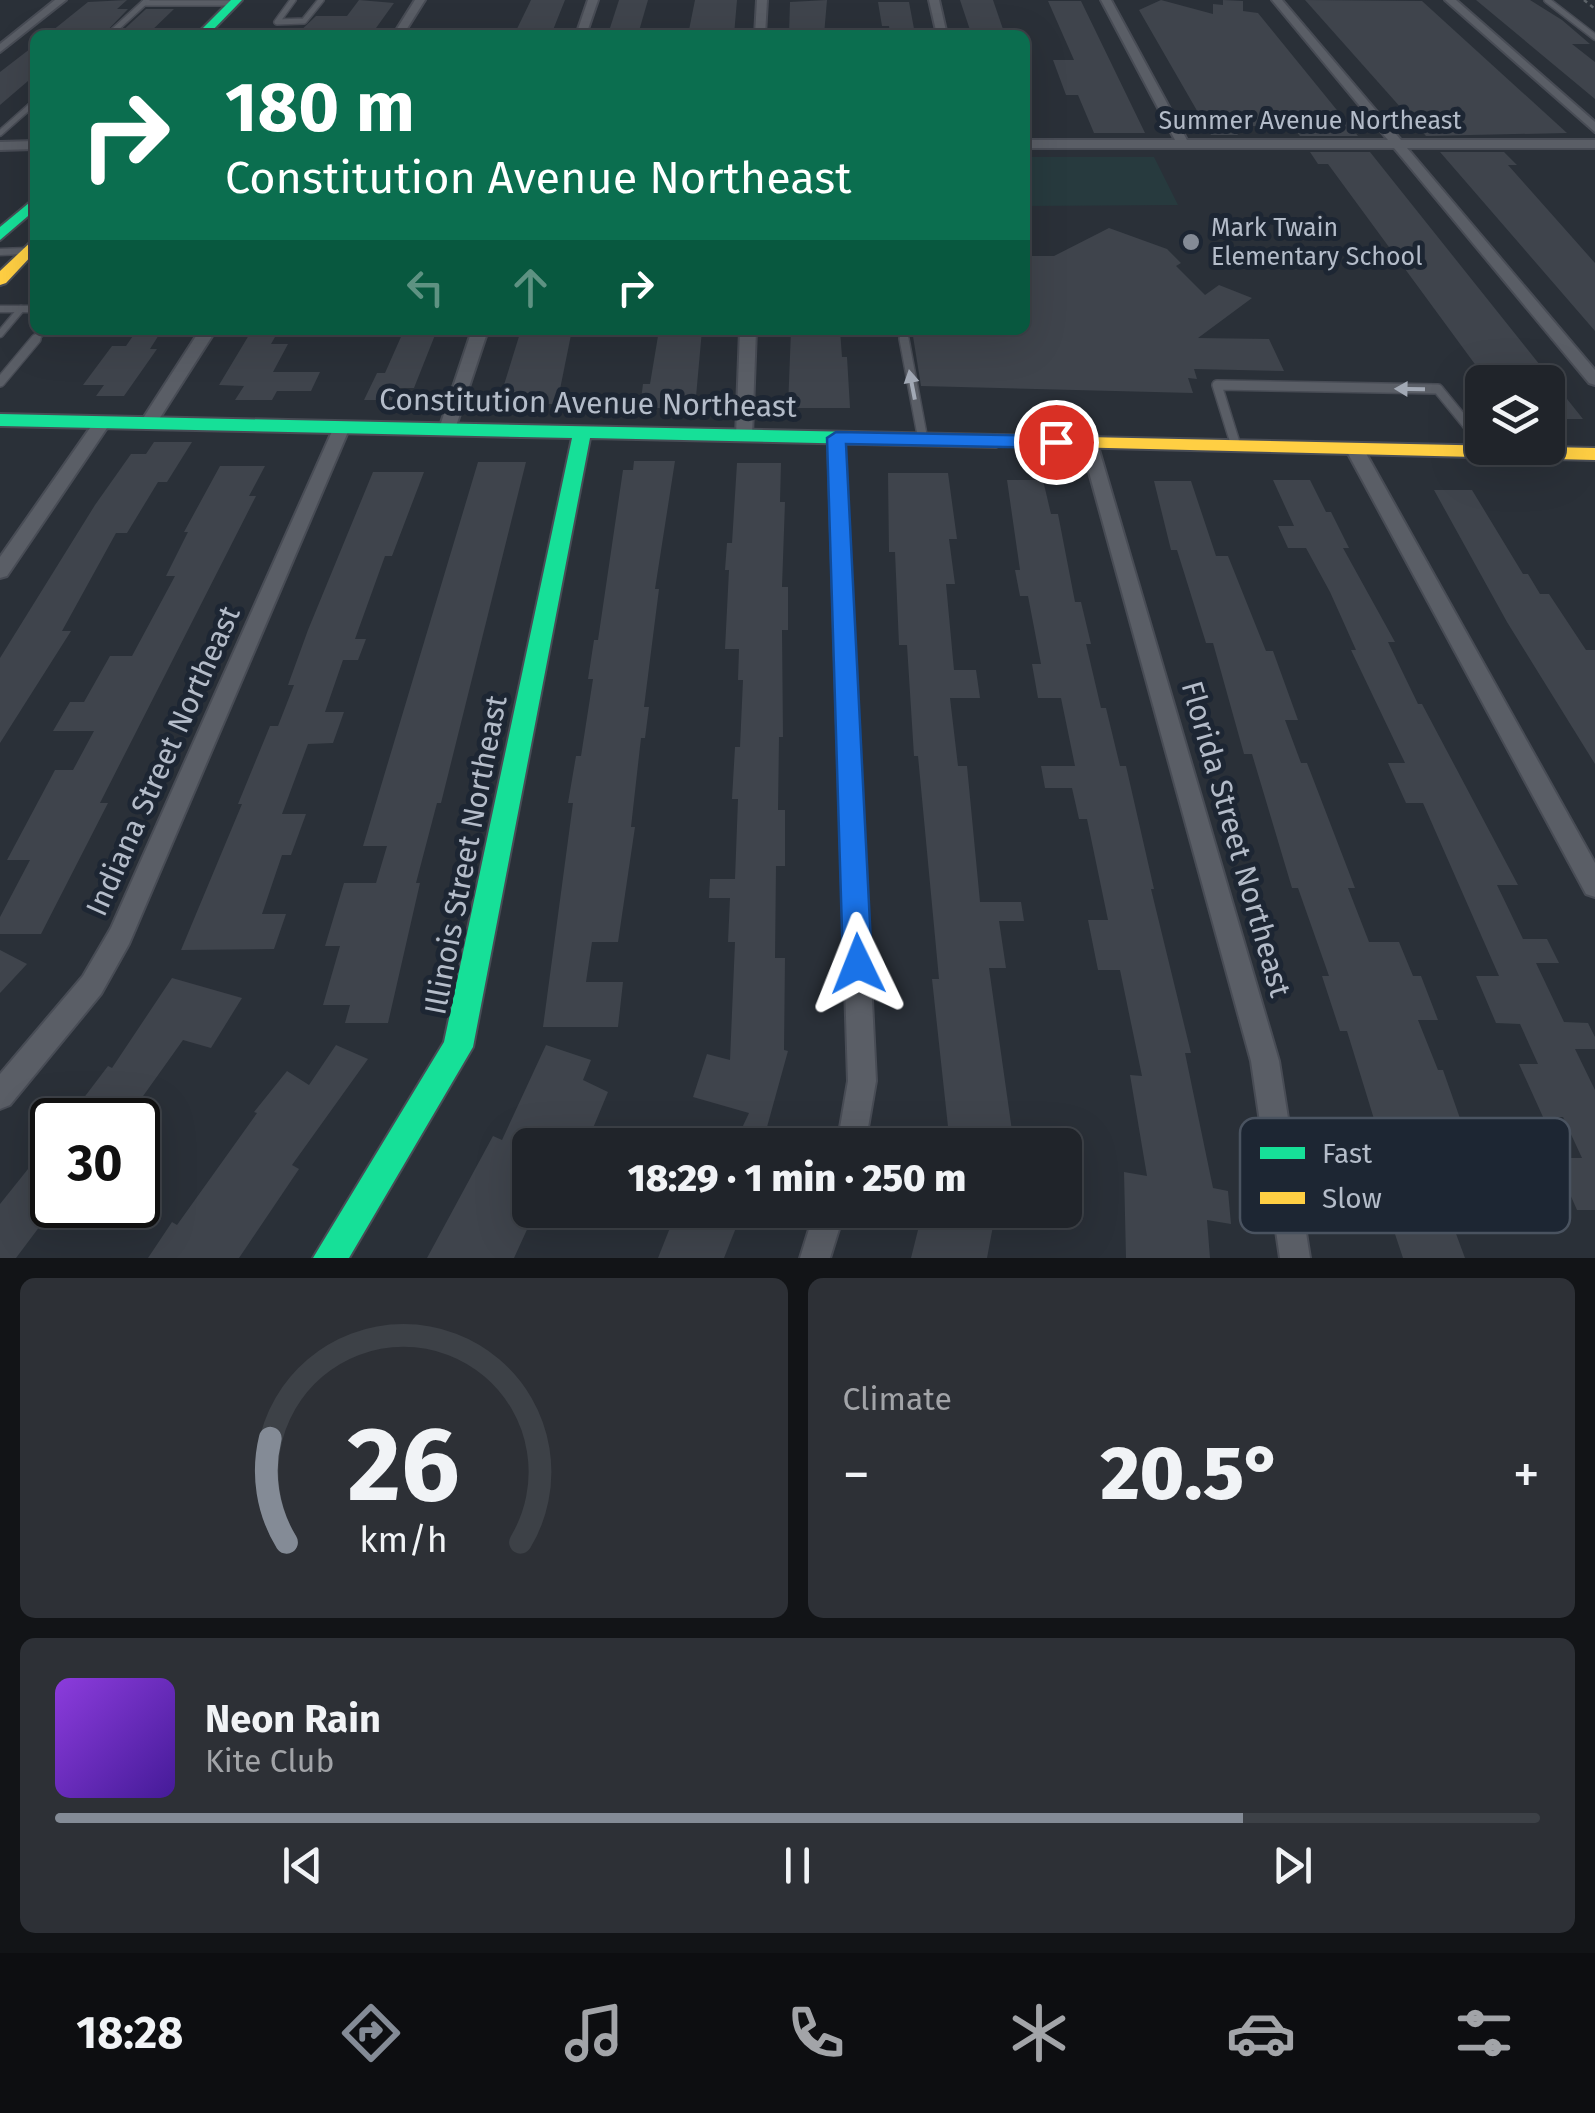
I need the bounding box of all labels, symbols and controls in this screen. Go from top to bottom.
text: 180 m [225,66,415,150]
icon: right [60,70,190,200]
street label: Summer Avenue Northeast [1159,106,1462,136]
text: Constitution Avenue Northeast [225,151,852,205]
place label: Mark Twain Elementary School [1211,213,1423,272]
marker: Mark Twain Elementary School [1180,231,1202,253]
icon: left [398,260,453,315]
icon: ahead [503,260,558,315]
icon: right [608,260,663,315]
map controls [1465,365,1565,465]
button: layers [1465,365,1565,465]
one-way arrow [904,369,920,400]
street label: Constitution Avenue Northeast [379,381,797,425]
one-way arrow [1394,381,1426,397]
pin [1014,400,1099,485]
icon: arrive [1029,415,1084,470]
street label: Indiana Street Northeast [78,600,248,921]
street label: Florida Street Northeast [1174,677,1298,1001]
street label: Illinois Street Northeast [417,692,515,1018]
position arrow [806,912,910,1016]
speed limit sign: 30 [30,1098,160,1228]
legend [1240,1118,1570,1233]
text: Fast [1322,1137,1373,1170]
text: 18:29 · 1 min · 250 m [628,1155,966,1201]
text: Slow [1322,1182,1382,1215]
text: Climate [843,1380,952,1418]
text: 26 [348,1403,460,1528]
text: 20.5° [1100,1429,1282,1519]
text: − [843,1442,870,1508]
text: + [1513,1442,1540,1508]
text: km/h [360,1519,448,1561]
text: Neon Rain [205,1696,381,1742]
text: Kite Club [205,1742,334,1780]
icon: previous [275,1838,330,1893]
icon: pause [770,1838,825,1893]
icon: next [1265,1838,1320,1893]
icon: directions [336,1998,406,2068]
icon: music [559,1998,629,2068]
icon: phone [781,1998,851,2068]
icon: climate [1004,1998,1074,2068]
icon: car [1226,1998,1296,2068]
icon: filters [1449,1998,1519,2068]
text: 18:28 [76,2006,184,2060]

